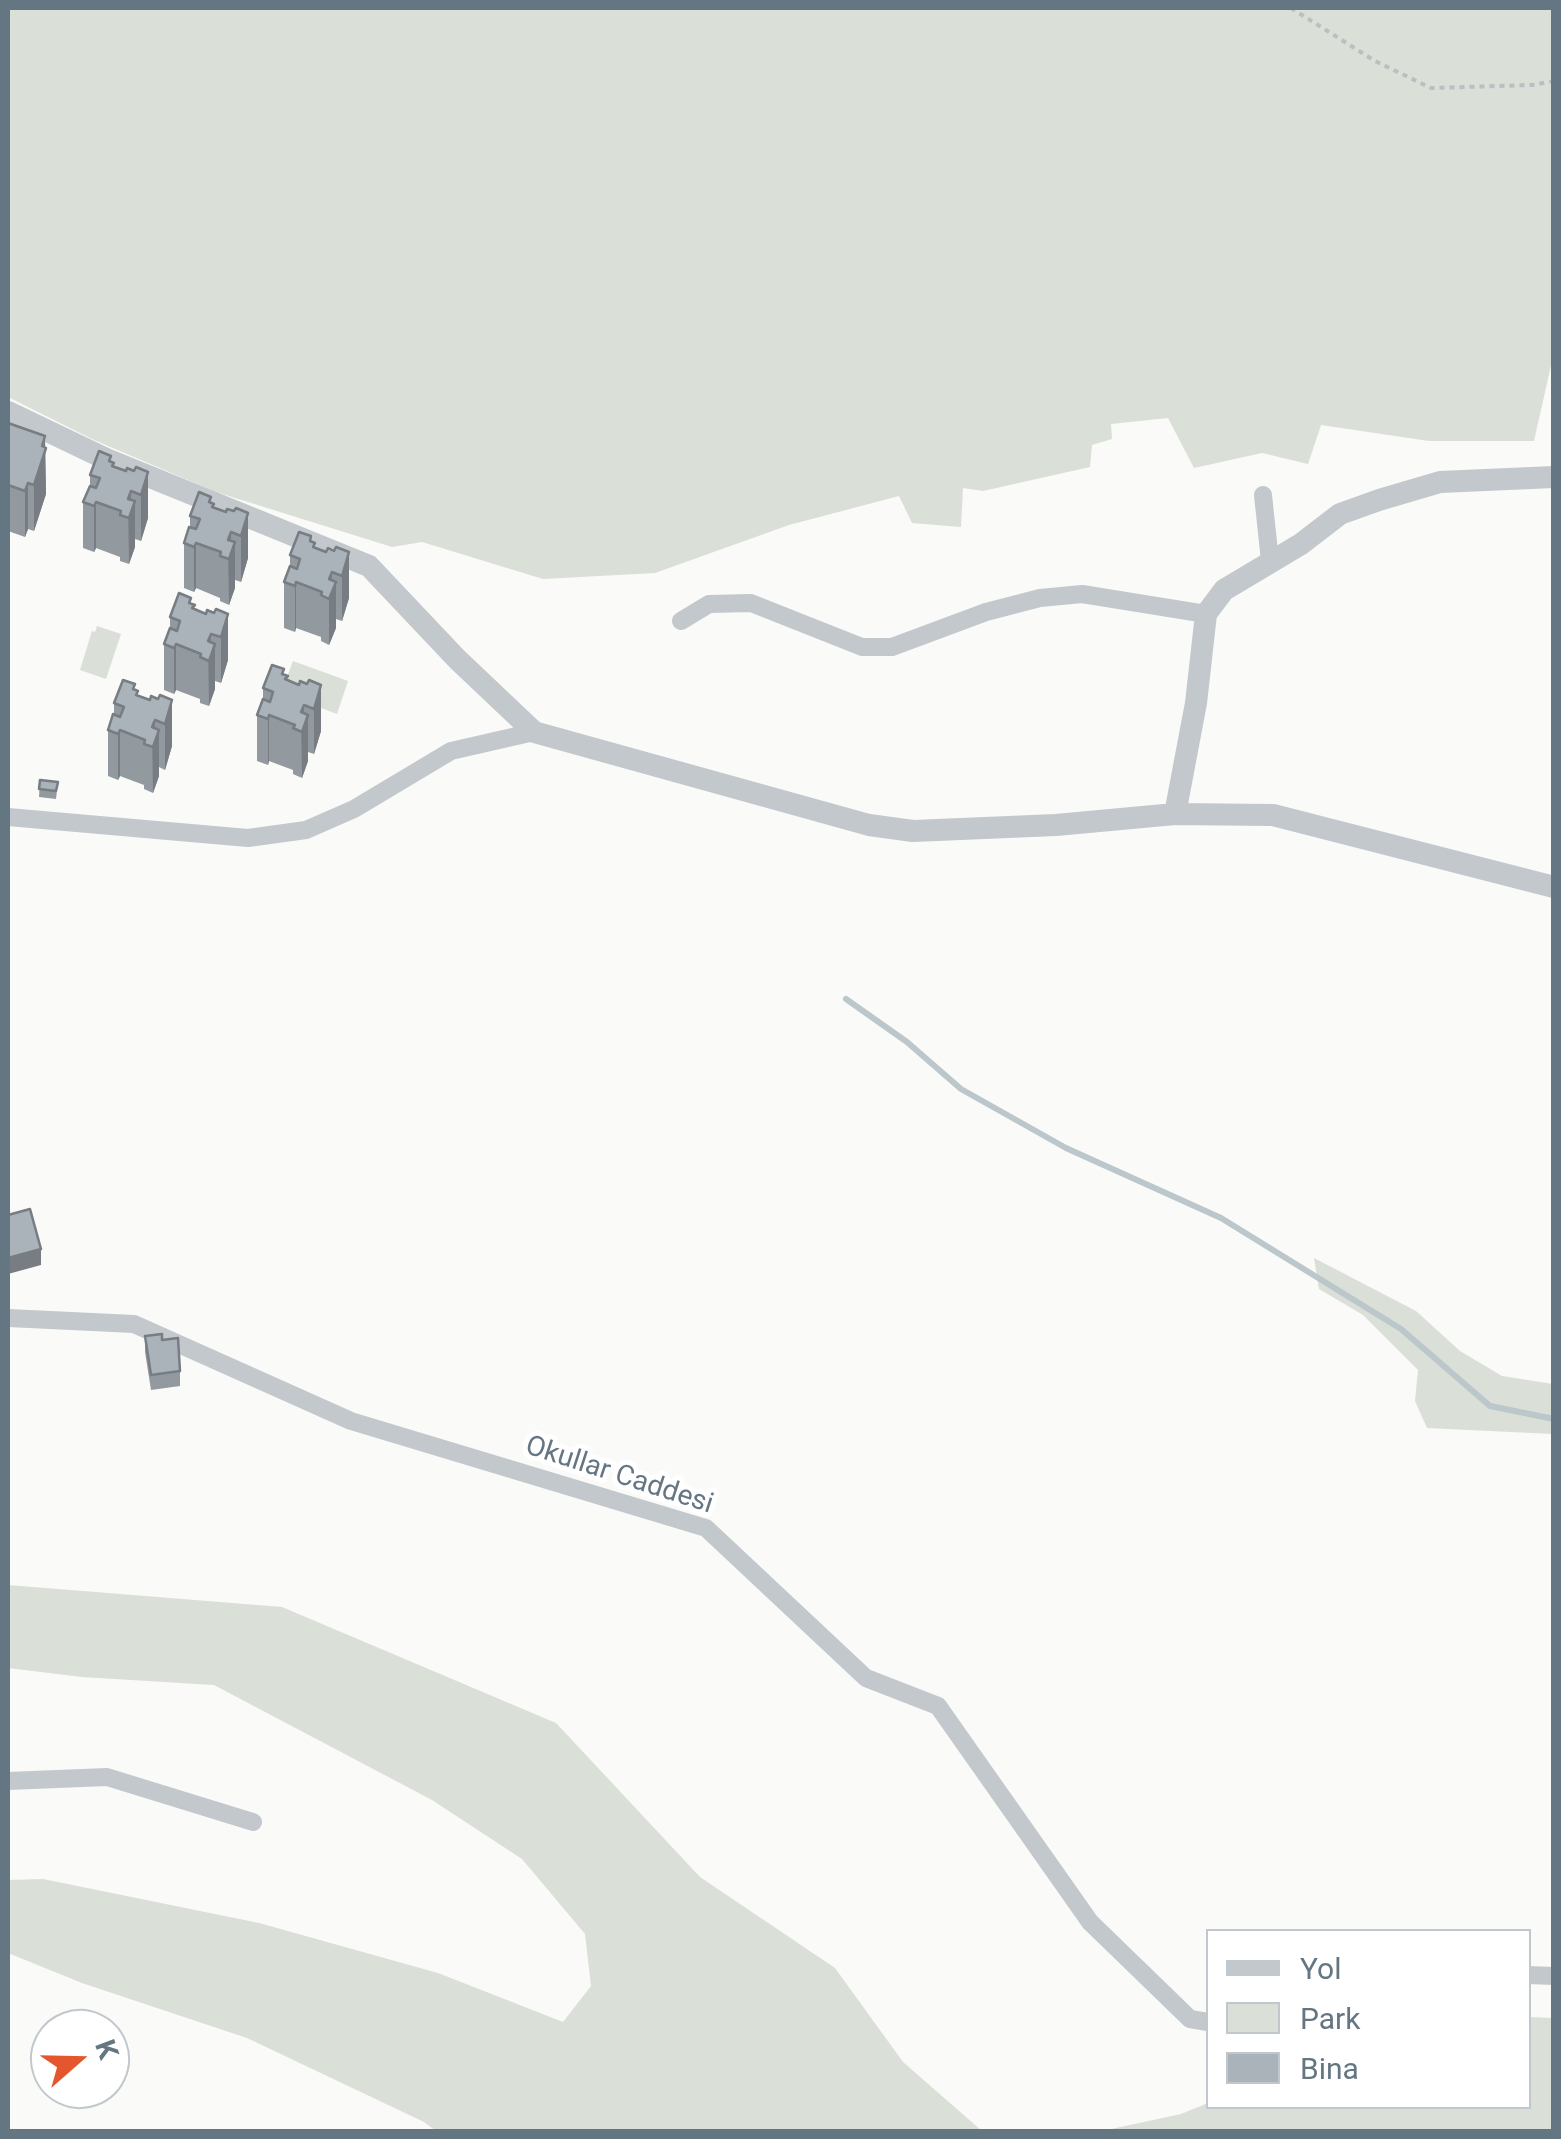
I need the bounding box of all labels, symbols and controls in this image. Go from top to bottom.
street label: Okullar Caddesi [521,1430,717,1522]
legend [1206,1929,1531,2109]
text: Yol [1300,1951,1341,1986]
text: Park [1300,2001,1360,2036]
north arrow [30,2009,130,2109]
text: K [88,2035,125,2063]
text: Bina [1300,2051,1359,2086]

